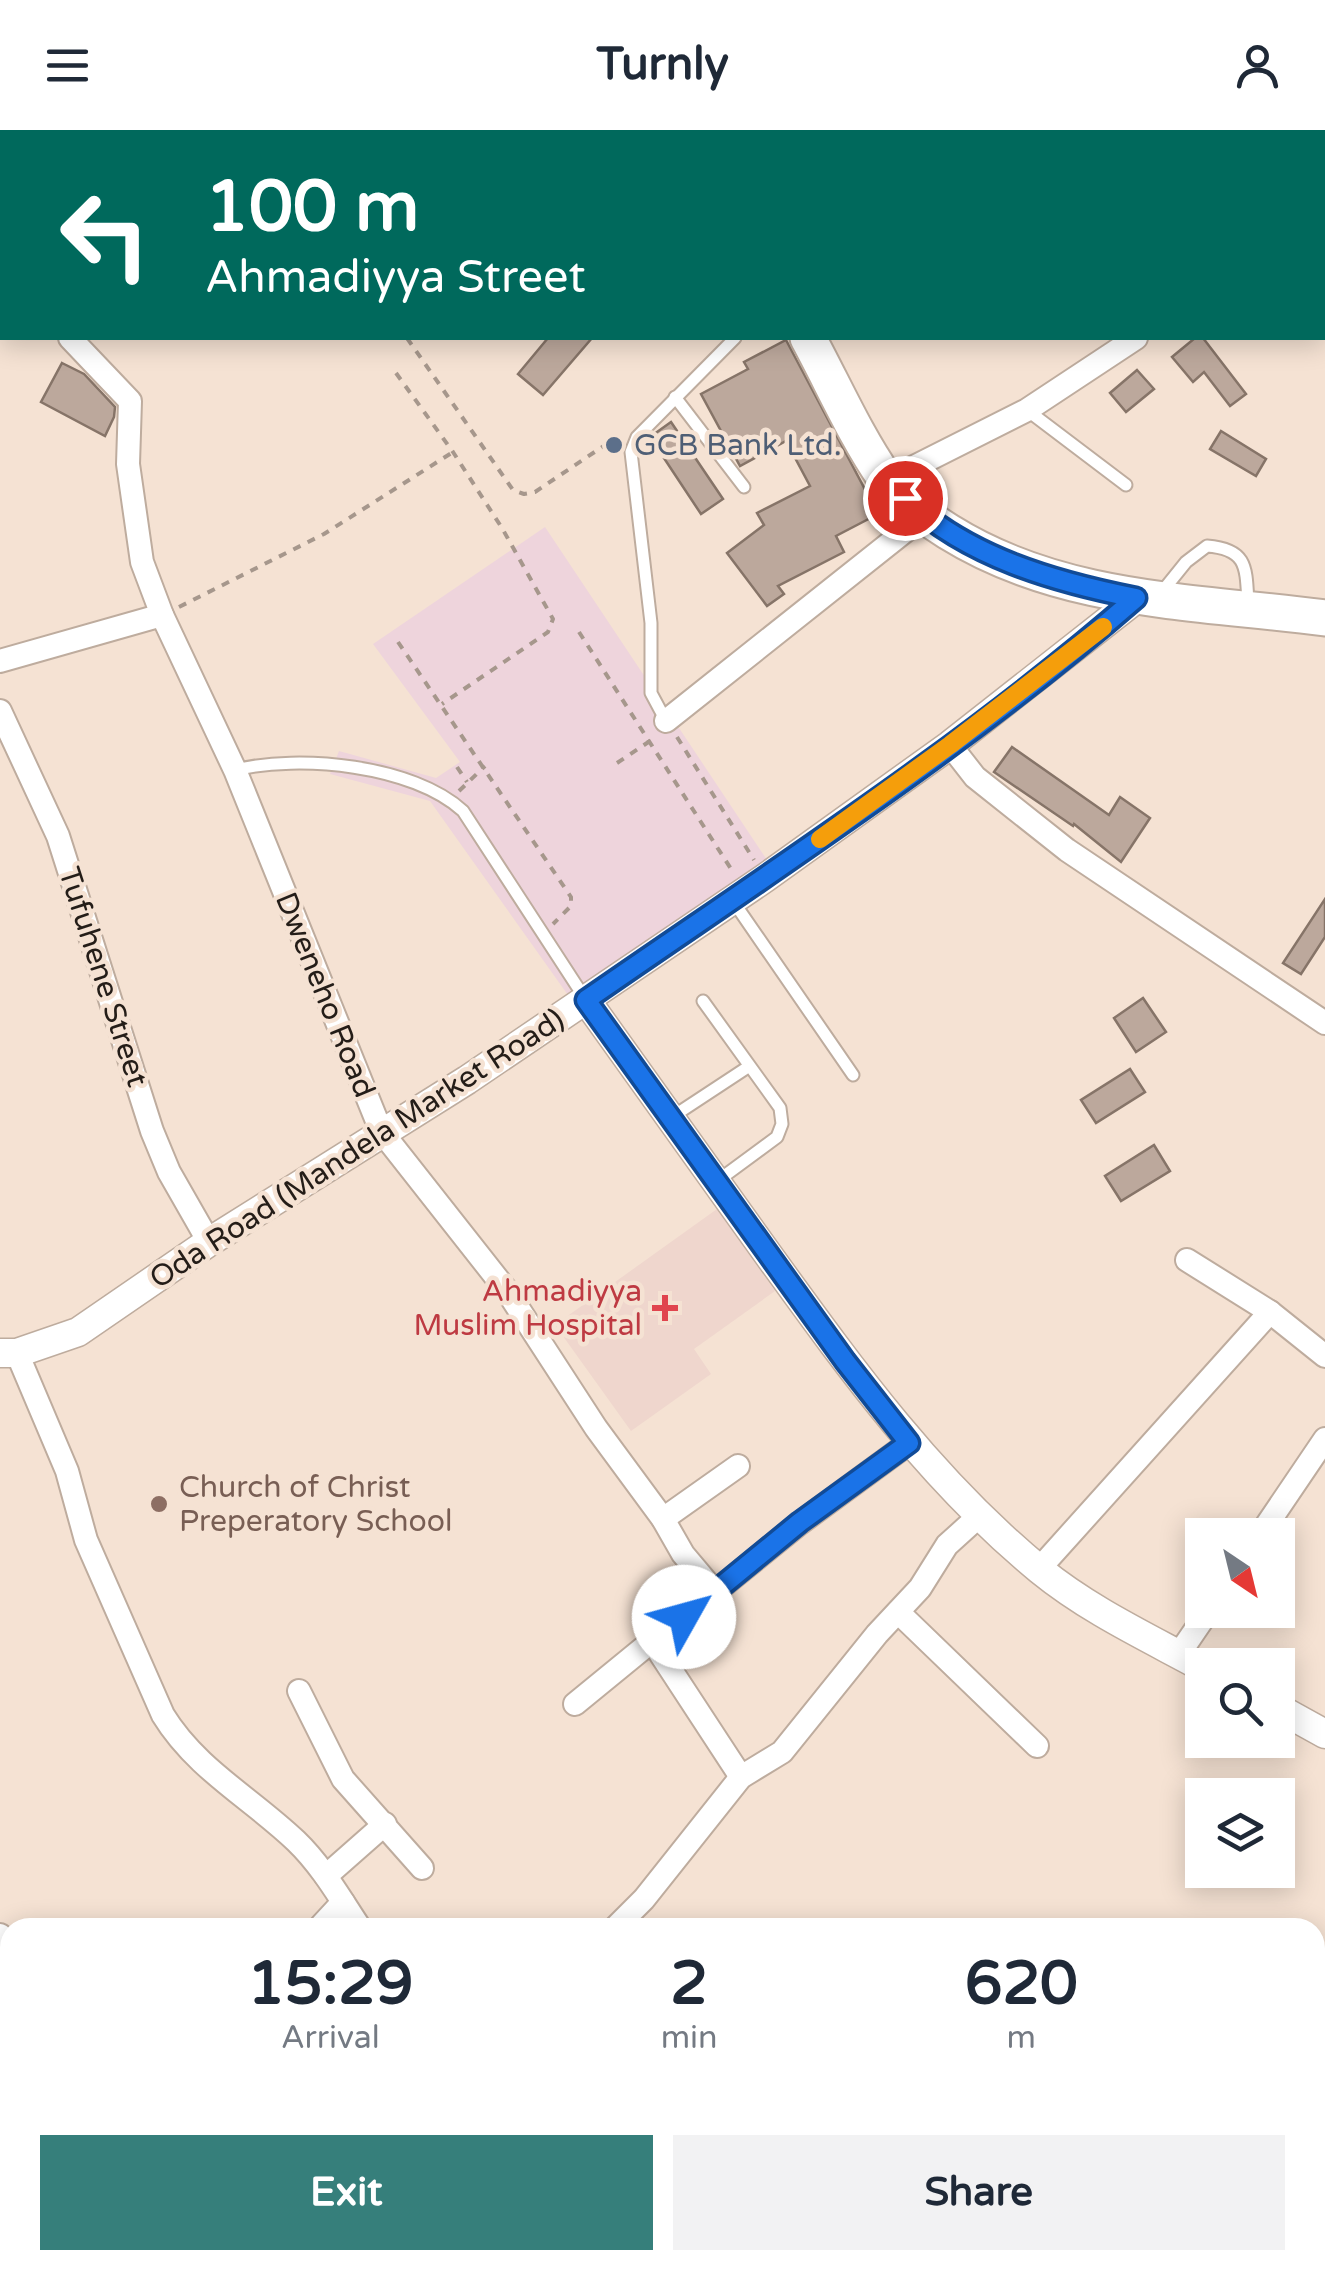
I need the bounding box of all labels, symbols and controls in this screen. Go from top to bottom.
icon: menu [40,38,95,93]
text: Turnly [596,38,729,92]
icon: person [1230,38,1285,93]
text: 100 m [205,166,419,250]
icon: left [40,170,170,300]
text: Ahmadiyya Street [205,251,586,305]
place label: GCB Bank Ltd. [634,427,841,464]
marker: GCB Bank Ltd. [603,434,625,456]
pin [863,456,948,541]
icon: arrive [878,471,933,526]
street label: Tufuhene Street [50,863,156,1091]
street label: Dweneho Road [267,887,383,1103]
street label: Oda Road (Mandela Market Road) [143,1001,571,1297]
place label: Ahmadiyya Muslim Hospital [413,1273,642,1344]
marker: Ahmadiyya Muslim Hospital [652,1295,678,1321]
place label: Church of Christ Preperatory School [179,1469,452,1540]
marker: Church of Christ Preperatory School [148,1493,170,1515]
north arrow [1185,1518,1295,1628]
map controls [1185,1518,1295,1888]
position arrow [632,1565,736,1669]
button: search [1185,1648,1295,1758]
button: layers [1185,1778,1295,1888]
text: 15:29 [247,1948,414,2020]
text: 2 [670,1948,708,2020]
text: 620 [965,1948,1078,2020]
text: Arrival [281,2019,380,2057]
text: min [661,2019,718,2057]
text: m [1007,2019,1036,2057]
button: Exit [40,2135,653,2250]
button: Share [673,2135,1285,2250]

